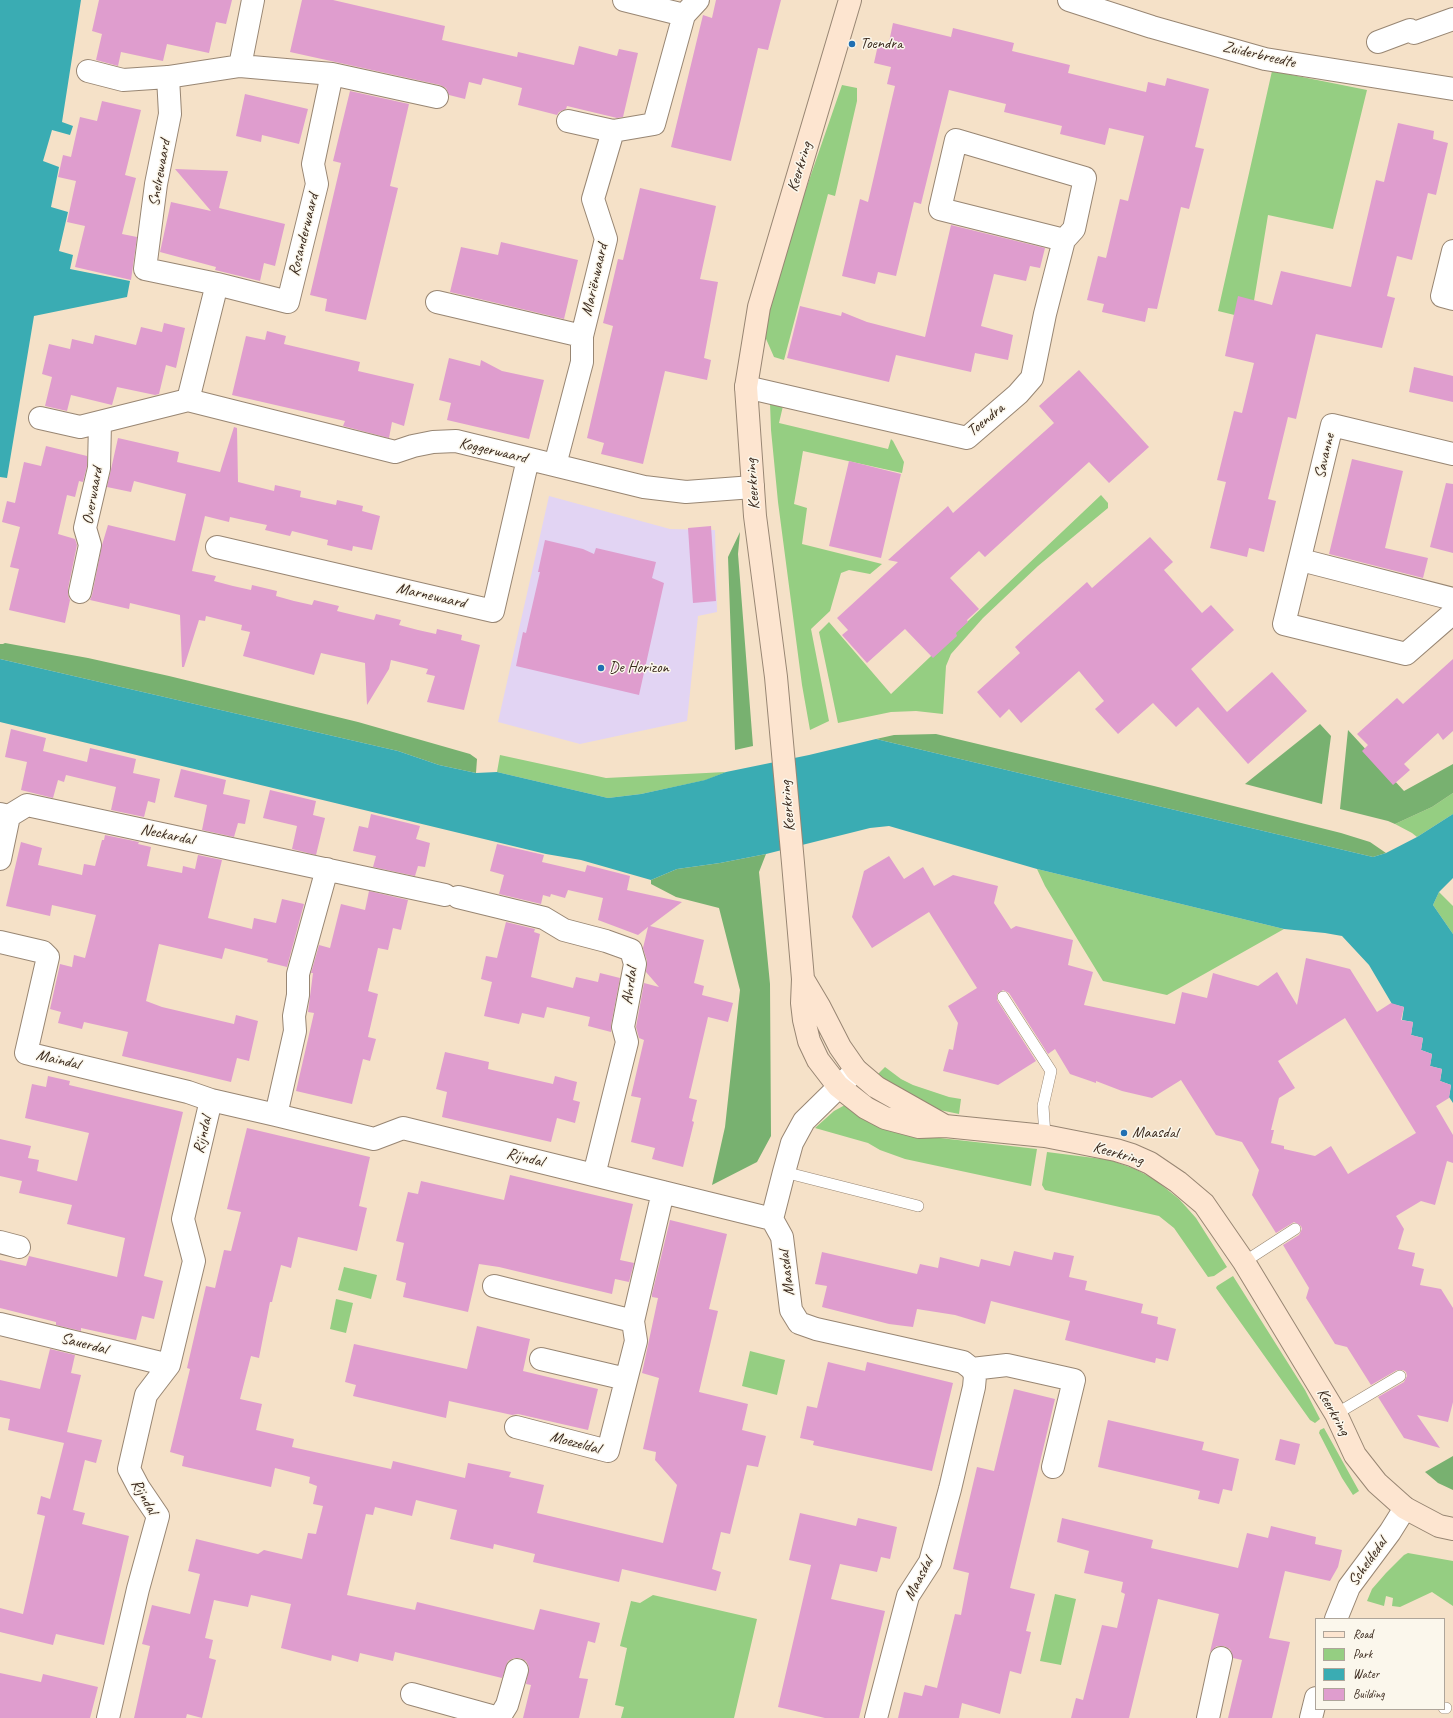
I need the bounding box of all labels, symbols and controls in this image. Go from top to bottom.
place label: Toendra [860,34,903,54]
street label: Zuiderbreedte [1221,37,1297,73]
marker: Toendra [847,39,857,49]
street label: Snelrewaard [145,138,175,208]
street label: Keerkring [783,140,817,194]
street label: Rosanderwaard [285,192,323,278]
street label: Mariënwaard [577,242,613,318]
street label: Toendra [963,399,1009,441]
street label: Savanne [1311,432,1339,480]
street label: Koggerwaard [457,434,529,468]
street label: Keerkring [742,458,764,510]
street label: Overwaard [79,466,107,526]
street label: Marnewaard [394,579,468,613]
place label: De Horizon [609,658,669,678]
marker: De Horizon [596,663,606,673]
street label: Keerkring [776,780,800,832]
street label: Neckardal [139,820,195,850]
street label: Ahrdal [618,966,642,1006]
street label: Maindal [34,1046,82,1074]
street label: Rijndal [189,1115,217,1155]
place label: Maasdal [1132,1123,1178,1143]
marker: Maasdal [1119,1128,1129,1138]
street label: Keerkring [1091,1138,1145,1170]
street label: Rijndal [505,1144,545,1172]
street label: Maasdal [775,1249,799,1297]
street label: Sauerdal [59,1329,109,1359]
street label: Keerkring [1312,1385,1354,1439]
street label: Moezeldal [548,1427,602,1459]
street label: Rijndal [127,1476,161,1518]
street label: Scheldedal [1344,1534,1392,1590]
street label: Maasdal [900,1554,938,1604]
legend [1315,1618,1445,1710]
text: Road [1353,1626,1373,1642]
text: Park [1353,1646,1372,1662]
text: Water [1353,1666,1379,1682]
text: Building [1353,1686,1385,1702]

